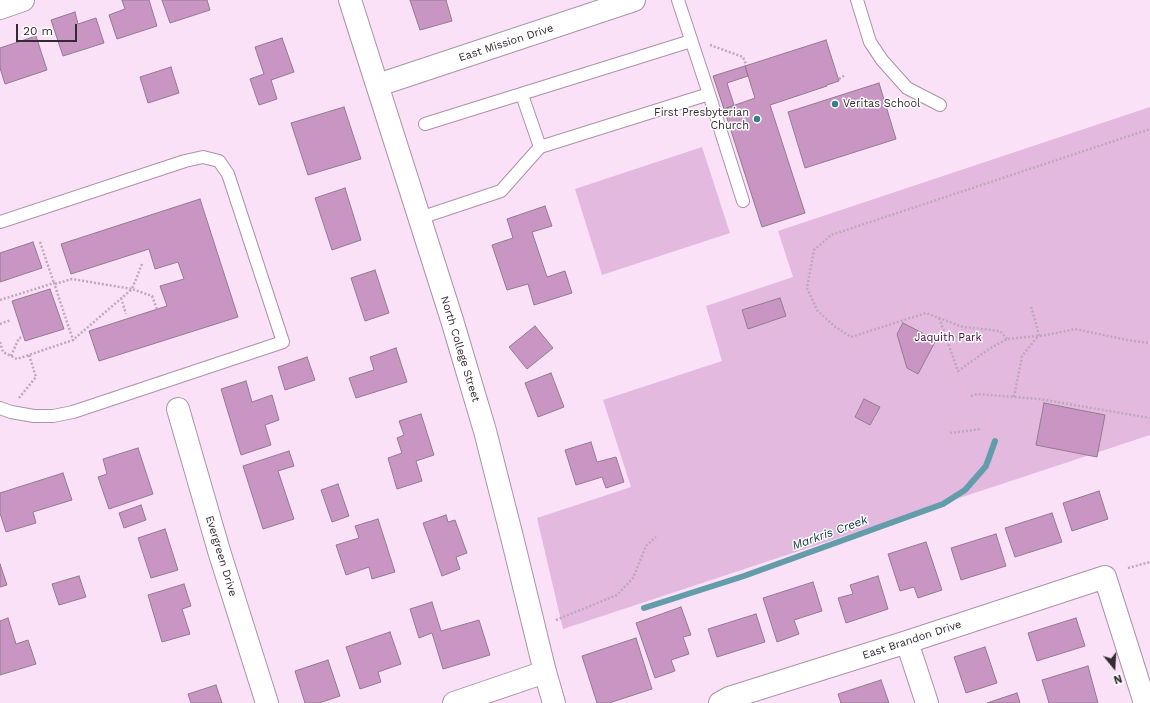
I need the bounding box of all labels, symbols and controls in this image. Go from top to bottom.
scale bar [18,16,79,42]
street label: East Mission Drive [457,21,555,65]
text: 20 m [23,24,53,38]
place label: Veritas School [843,97,920,111]
marker: Veritas School [830,99,840,109]
place label: First Presbyterian Church [654,106,749,132]
marker: First Presbyterian Church [752,114,762,124]
street label: North College Street [438,294,482,404]
park label: Jaquith Park [914,331,982,345]
water label: Markris Creek [790,513,870,553]
street label: Evergreen Drive [202,514,240,598]
street label: East Brandon Drive [861,618,963,662]
north arrow [1094,647,1134,687]
text: N [1112,671,1124,686]

